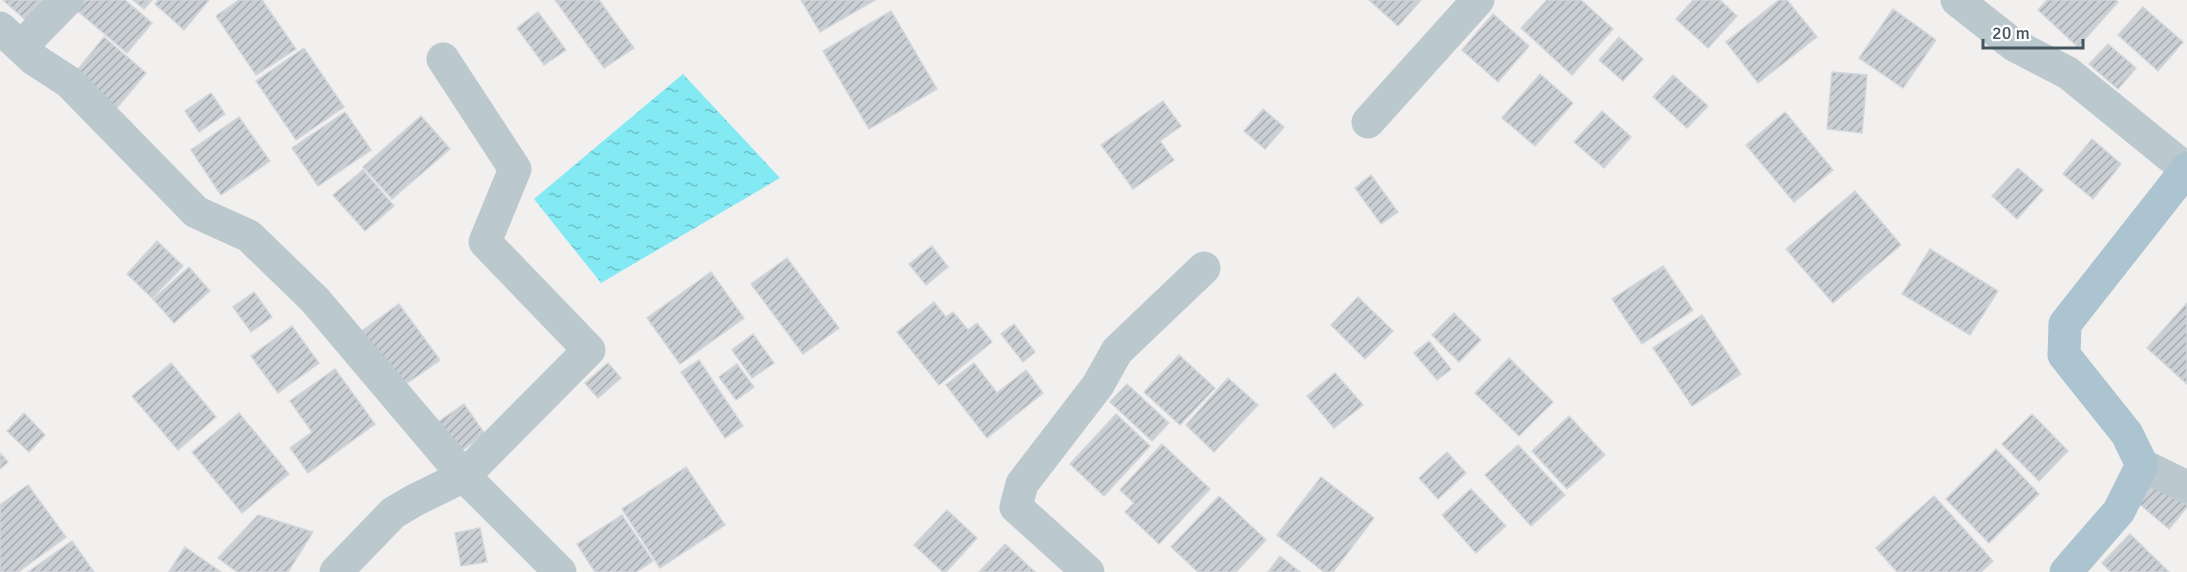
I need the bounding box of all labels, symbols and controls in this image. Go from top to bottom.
scale bar [1983,12,2084,50]
text: 20 m [1992,22,2030,44]

